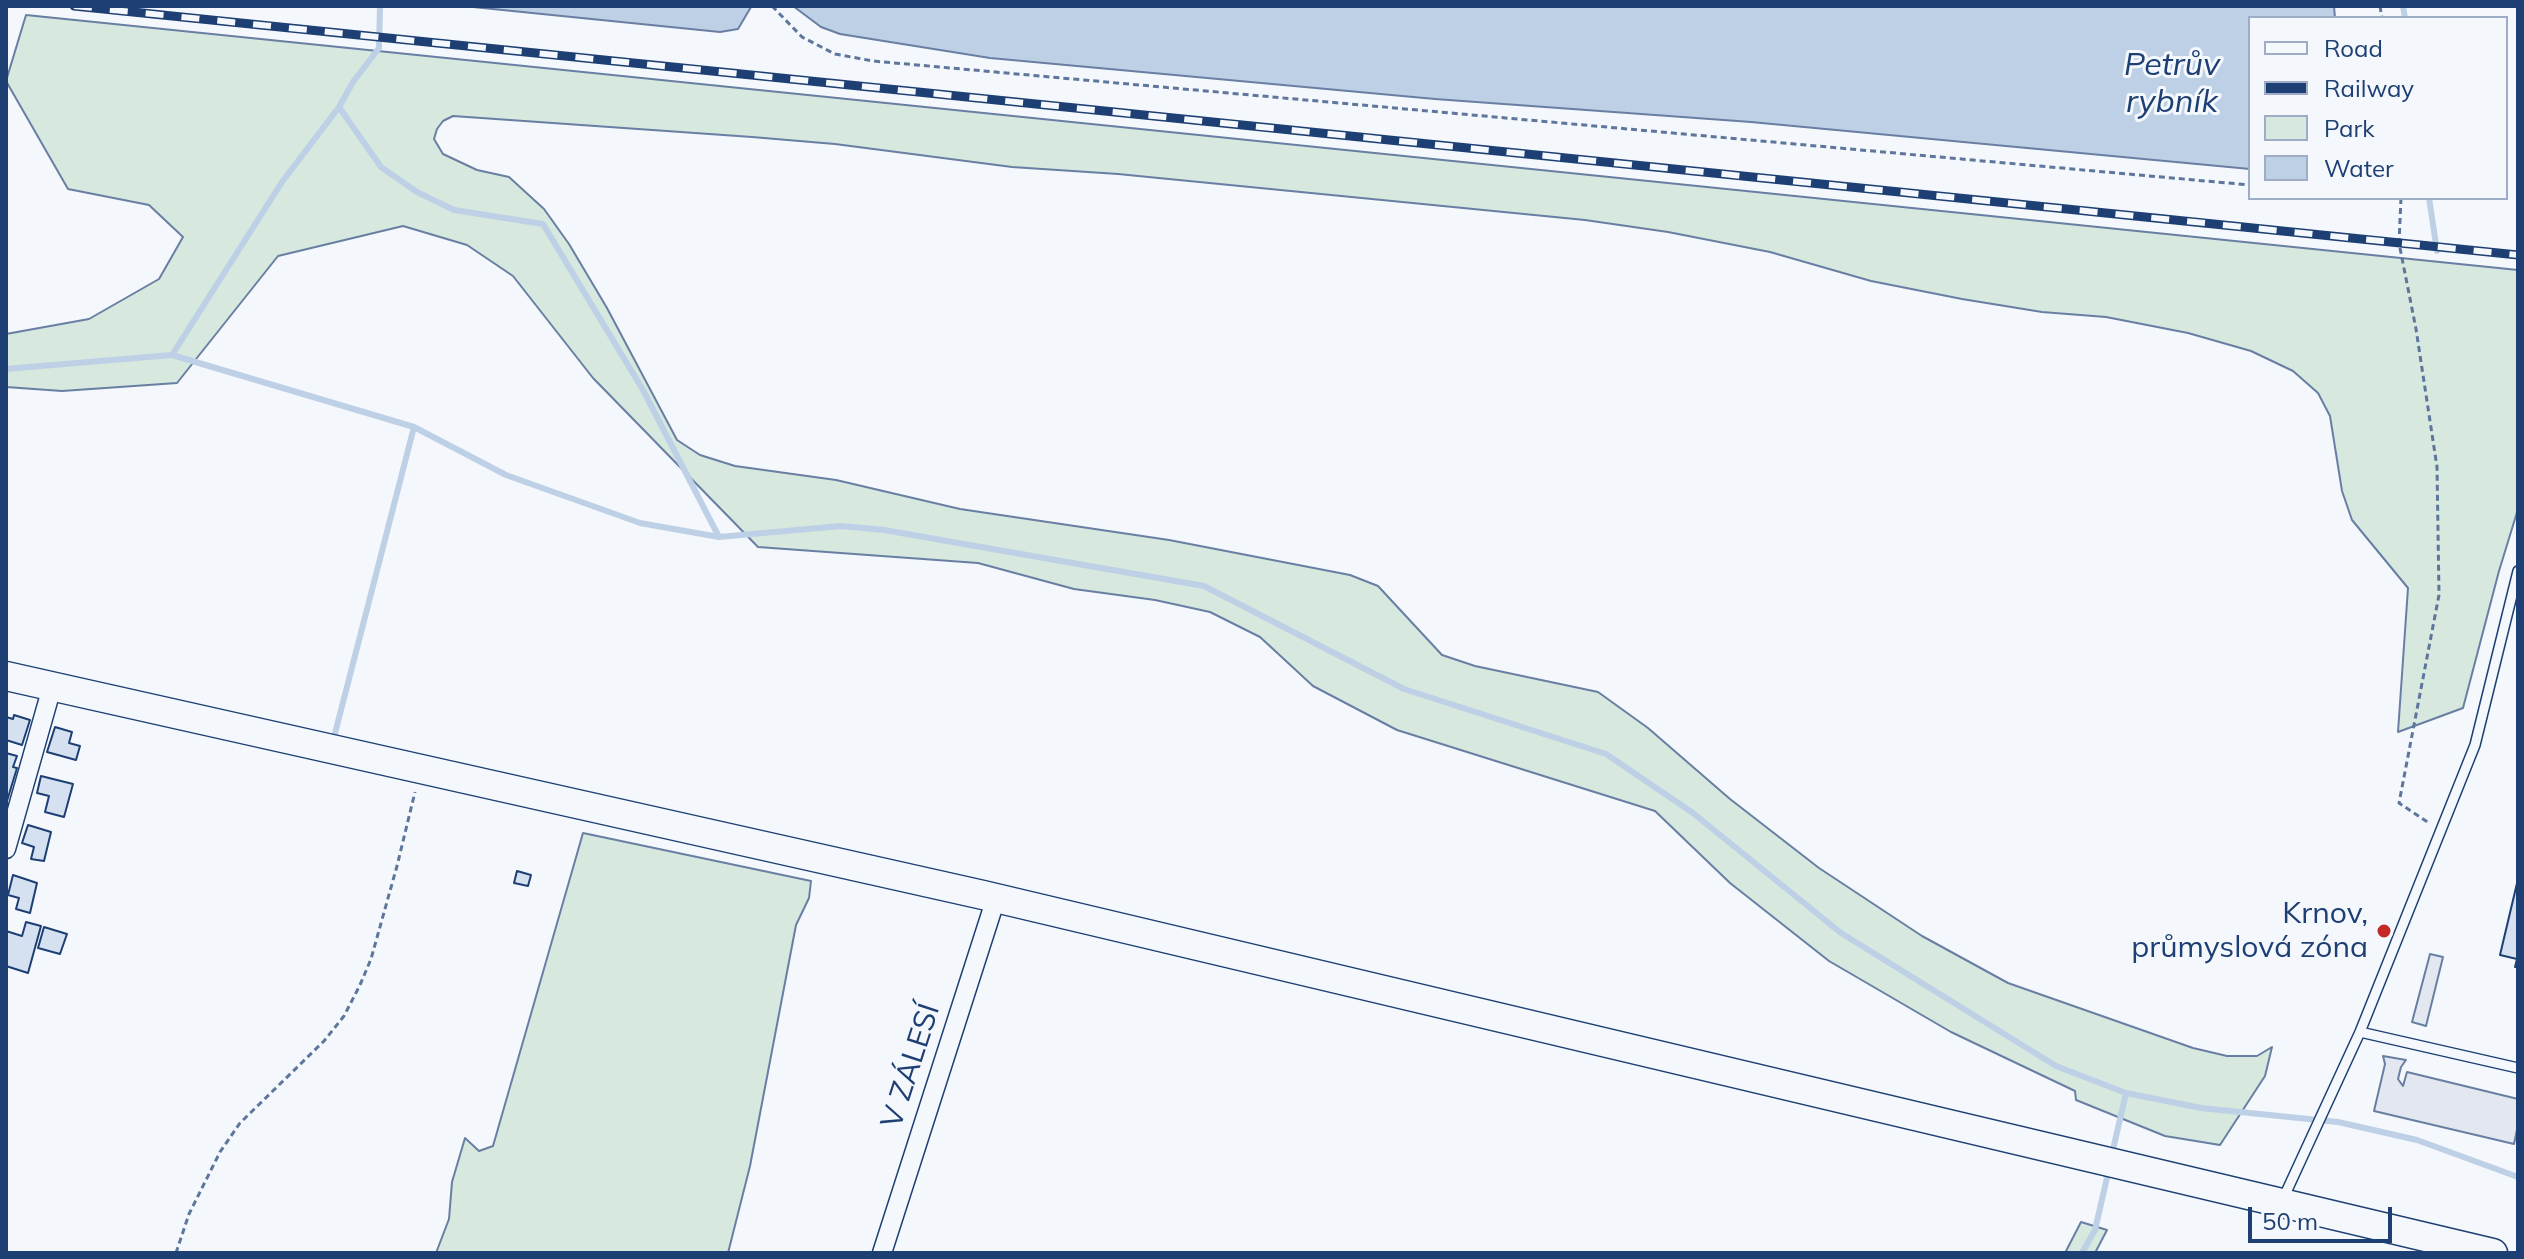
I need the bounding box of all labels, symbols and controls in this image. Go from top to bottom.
legend [2248,16,2508,200]
text: Road [2324,33,2383,63]
water label: Petrův rybník [2124,46,2220,121]
text: Railway [2324,73,2414,103]
text: Park [2324,113,2375,143]
text: Water [2324,153,2394,183]
place label: Krnov, průmyslová zóna [2131,896,2368,966]
marker: Krnov, průmyslová zóna [2375,922,2393,940]
street label: V ZÁLESÍ [874,999,948,1133]
scale bar [2252,1191,2396,1241]
text: 50 m [2262,1206,2318,1236]

